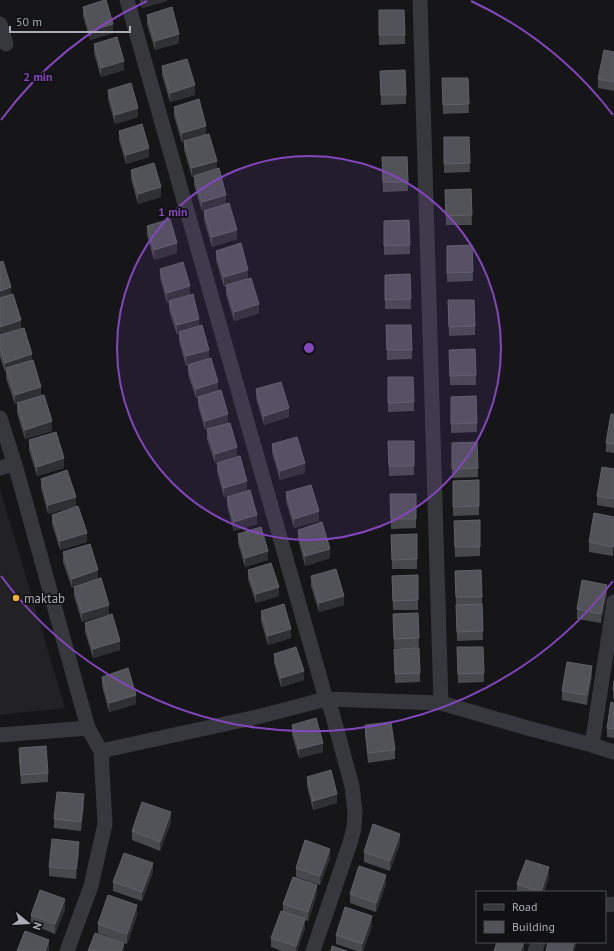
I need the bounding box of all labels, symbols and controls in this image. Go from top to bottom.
scale bar [10,8,130,34]
text: 50 m [16,14,42,29]
text: 2 min [23,69,53,84]
text: 1 min [158,204,188,219]
centre of rings [302,341,316,355]
place label: maktab [24,590,65,607]
marker: maktab [11,593,21,603]
legend [476,891,606,943]
text: Road [512,899,537,914]
north arrow [8,903,48,943]
text: Building [512,919,555,934]
text: N [30,920,45,932]

